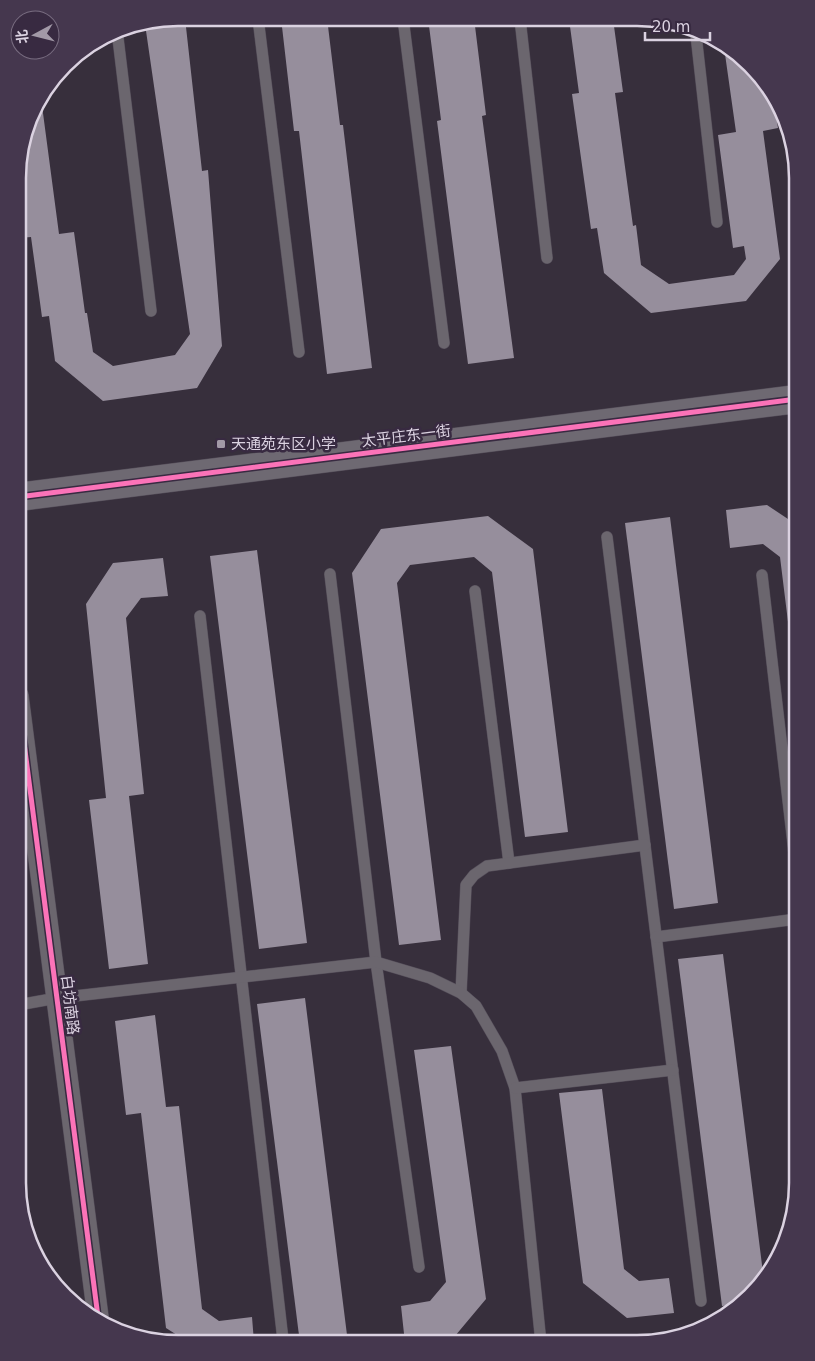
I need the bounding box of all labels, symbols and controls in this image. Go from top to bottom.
north arrow [10,10,60,60]
scale bar [645,10,710,42]
text: 20 m [652,18,690,36]
text: 北 [13,29,31,45]
street label: 太平庄东一街 [360,422,452,450]
place label: 天通苑东区小学 [231,435,336,453]
marker: 天通苑东区小学 [215,438,227,450]
street label: 白坊南路 [57,974,83,1036]

